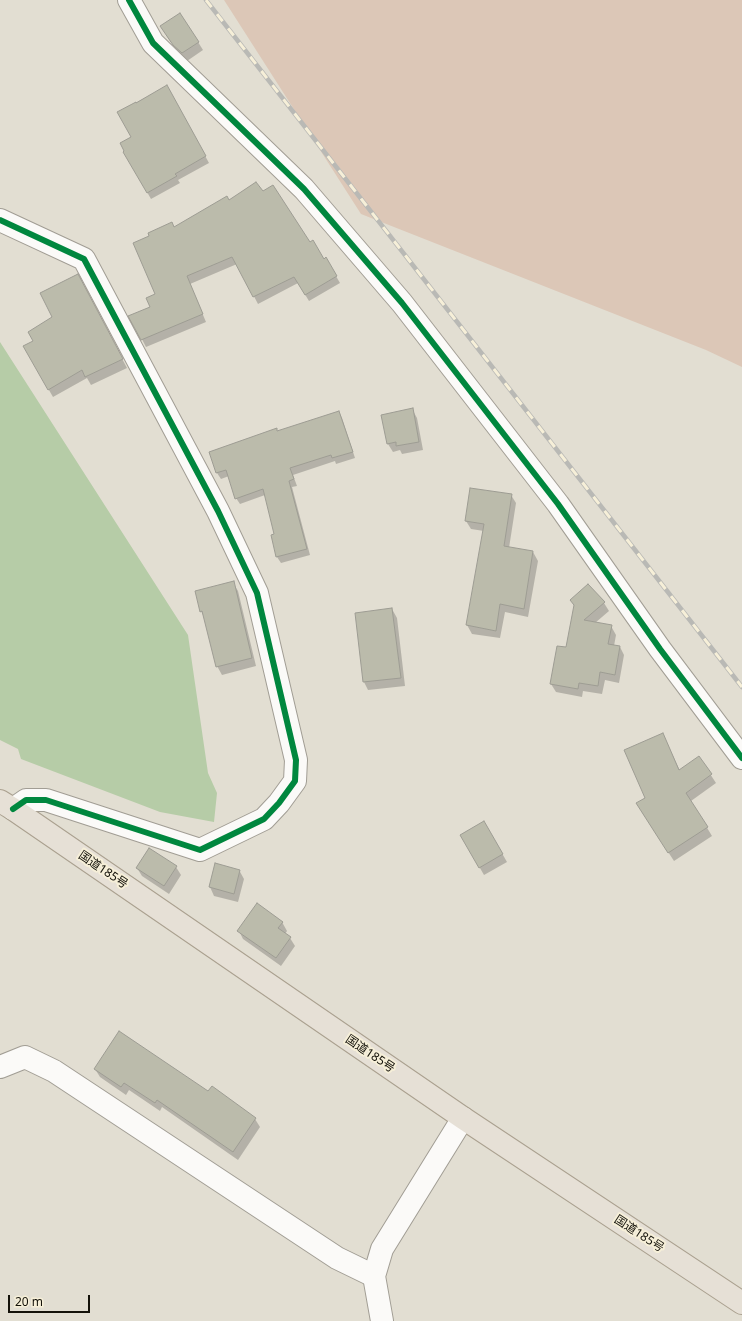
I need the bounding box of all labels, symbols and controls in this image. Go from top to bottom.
street label: 国道185号 [76,848,130,892]
street label: 国道185号 [343,1032,397,1076]
street label: 国道185号 [611,1213,667,1255]
scale bar [10,1287,92,1313]
text: 20 m [15,1293,43,1310]

